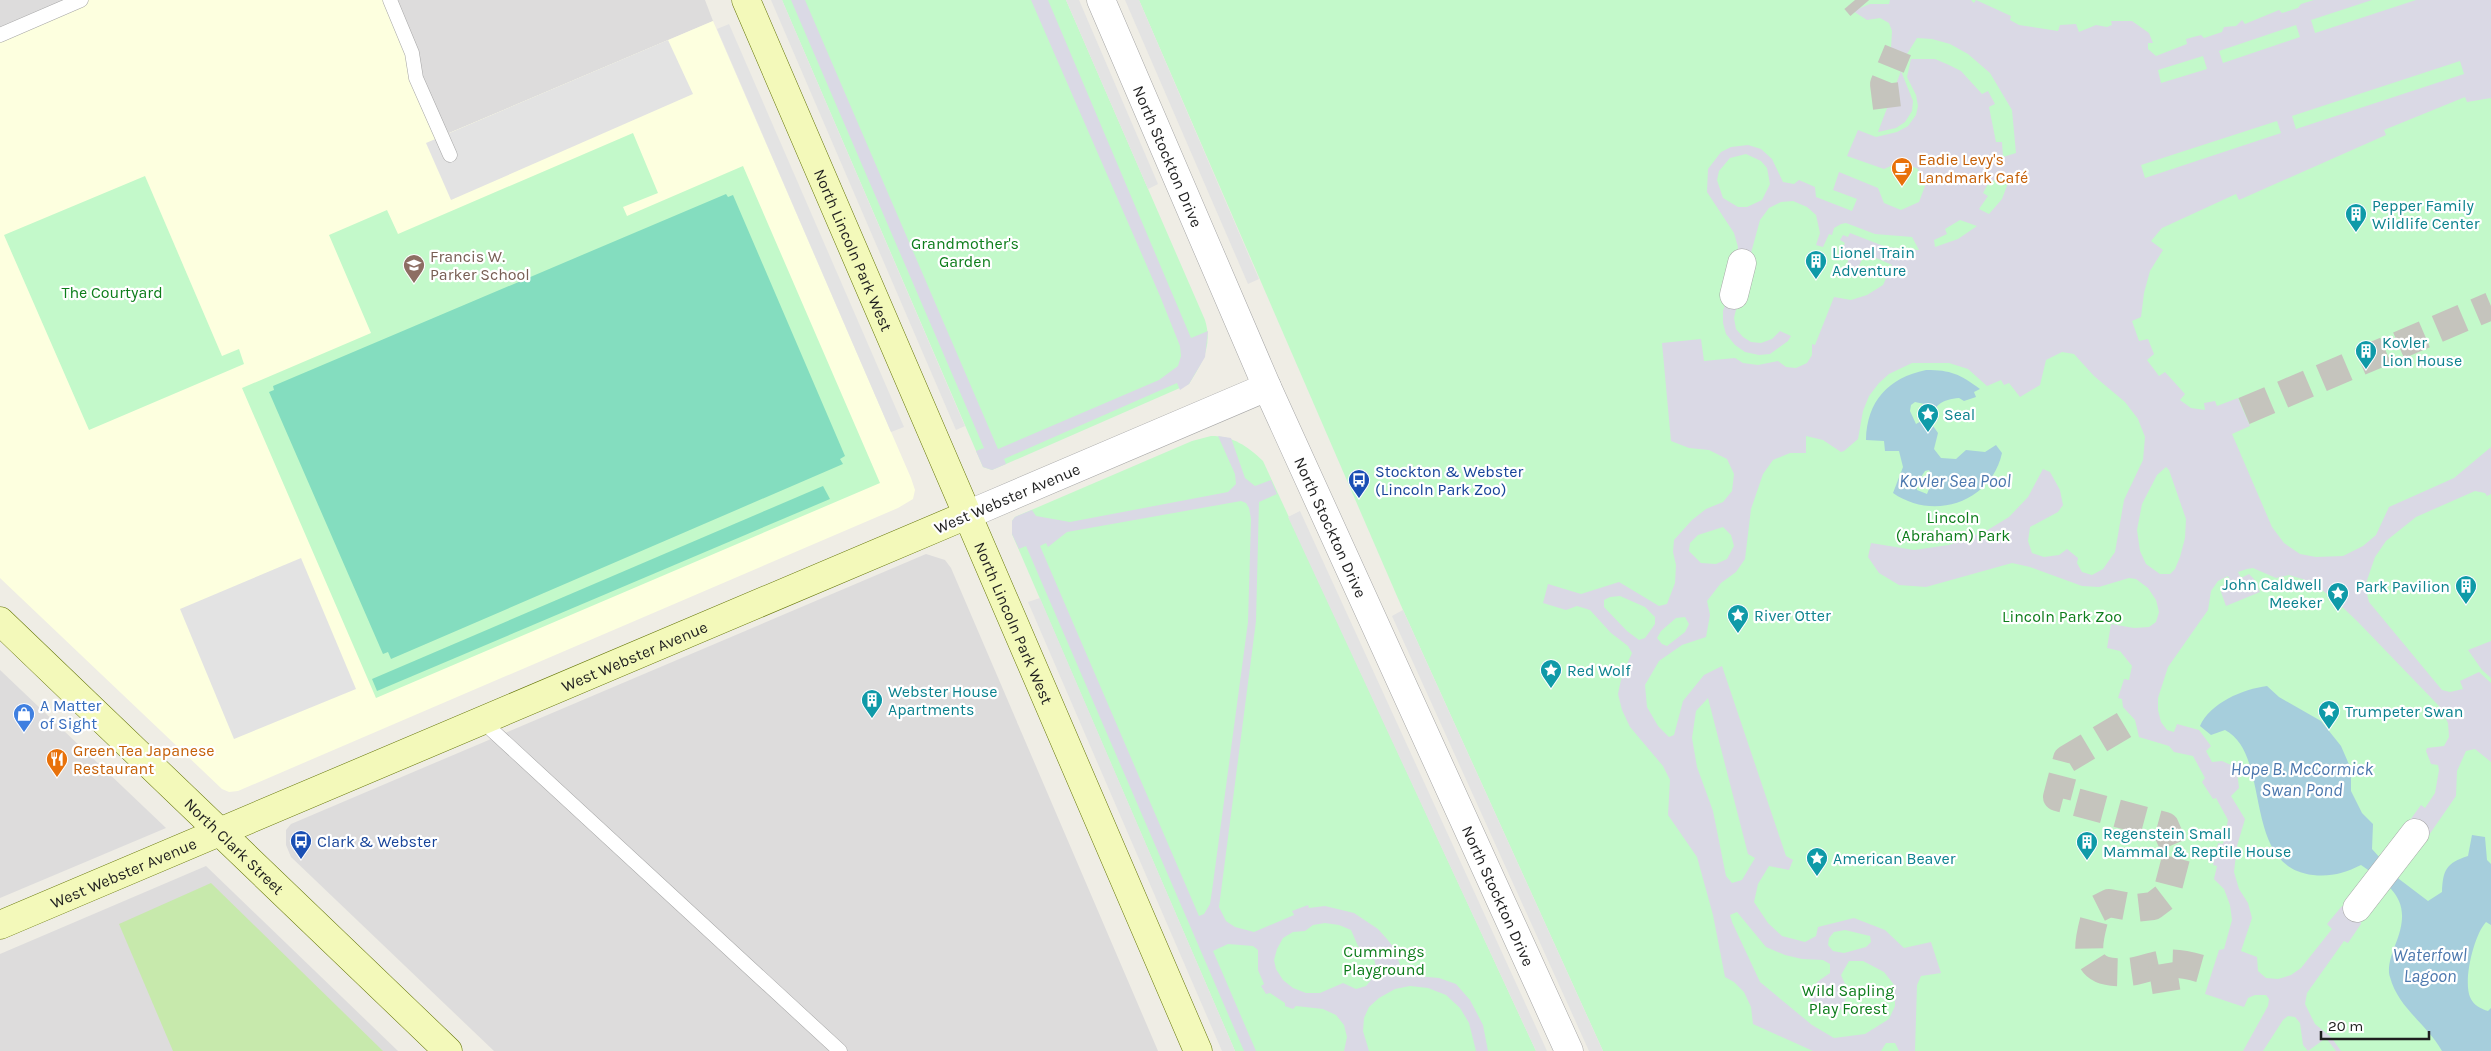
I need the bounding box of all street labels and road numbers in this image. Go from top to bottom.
street label: North Stockton Drive [1129,83,1206,230]
street label: North Lincoln Park West [810,166,896,334]
street label: North Stockton Drive [1290,454,1370,601]
street label: West Webster Avenue [931,459,1083,538]
street label: North Lincoln Park West [970,539,1057,707]
street label: West Webster Avenue [559,617,710,696]
street label: North Clark Street [180,794,288,899]
street label: North Stockton Drive [1458,823,1538,969]
street label: West Webster Avenue [48,834,199,912]

